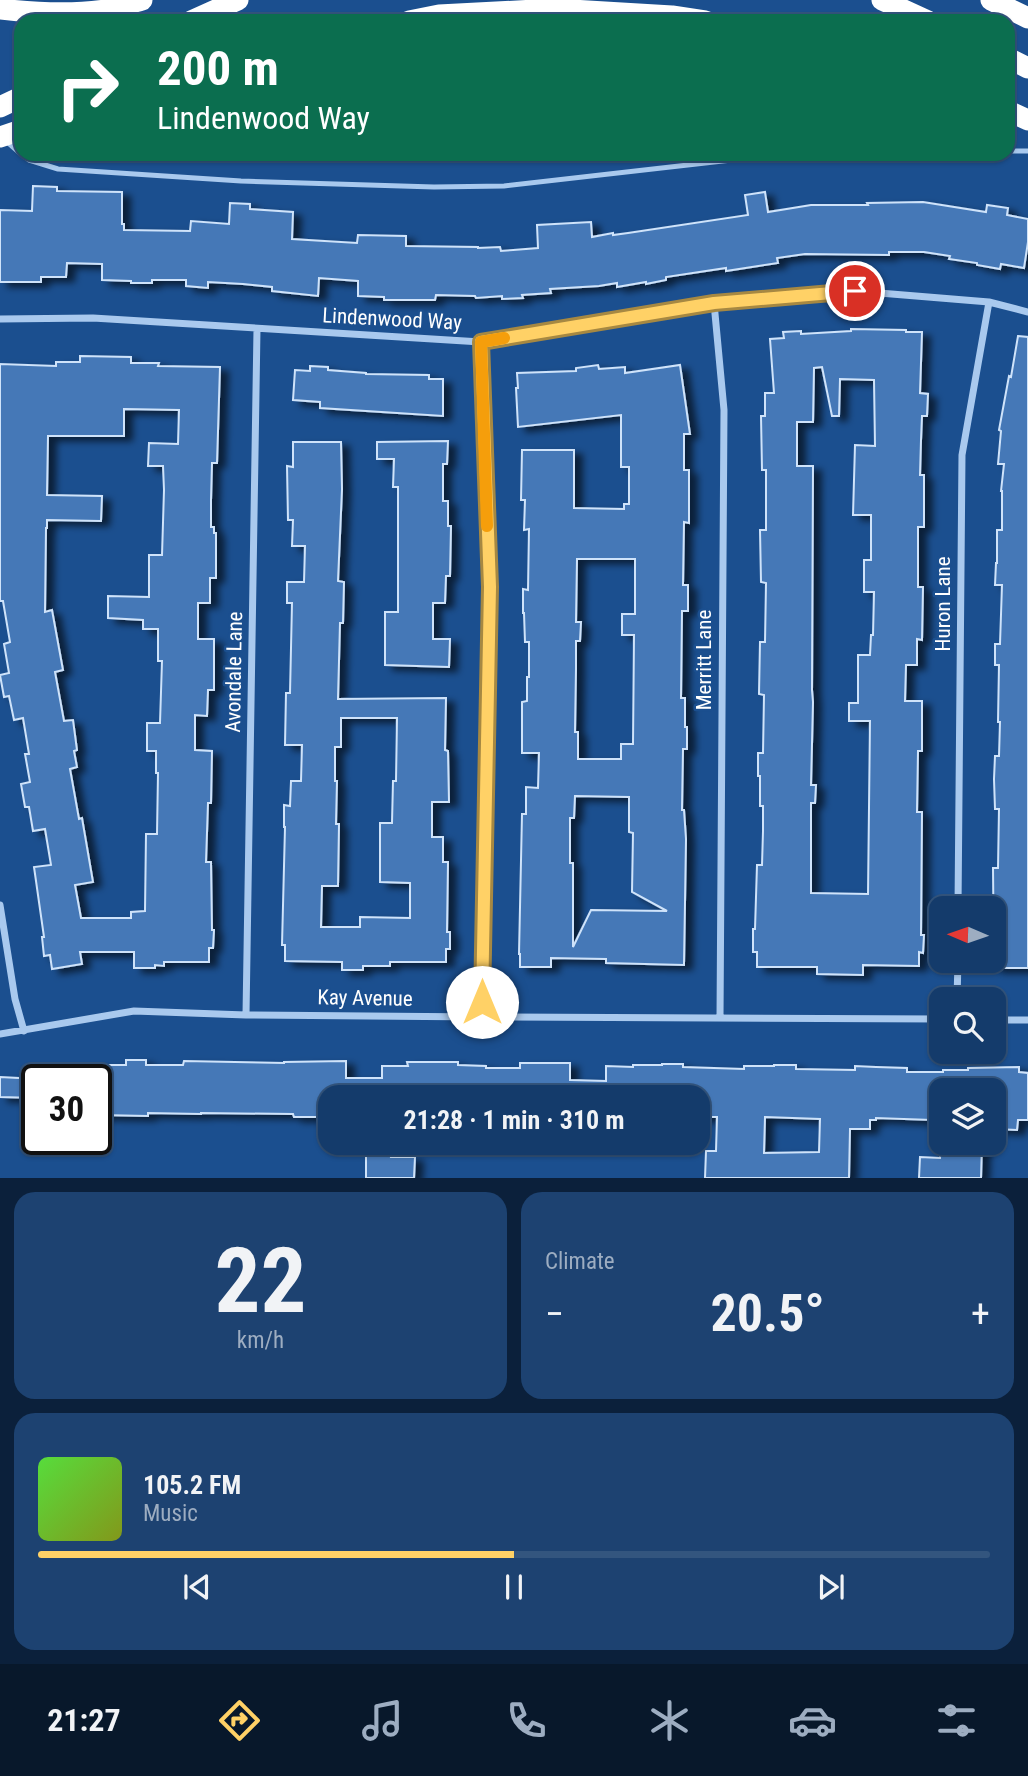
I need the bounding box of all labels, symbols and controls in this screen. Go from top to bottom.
text: 200 m [157,40,279,97]
icon: right [42,42,133,133]
text: Lindenwood Way [157,99,370,137]
pin [825,261,885,321]
icon: arrive [836,272,874,310]
street label: Lindenwood Way [322,303,463,335]
street label: Huron Lane [931,556,955,651]
street label: Merritt Lane [692,610,716,710]
street label: Avondale Lane [221,611,247,733]
north arrow [929,896,1006,973]
map controls [929,896,1006,1155]
position arrow [445,965,519,1039]
street label: Kay Avenue [317,985,413,1011]
button: search [929,987,1006,1064]
speed limit sign: 30 [21,1064,112,1155]
button: layers [929,1078,1006,1155]
text: 21:28 · 1 min · 310 m [404,1105,624,1135]
text: 22 [215,1228,306,1334]
text: Climate [545,1248,615,1275]
text: 20.5° [710,1283,825,1344]
text: − [545,1292,564,1336]
text: + [971,1292,990,1336]
text: km/h [237,1327,284,1354]
text: 105.2 FM [143,1470,241,1500]
text: Music [143,1500,198,1527]
icon: previous [178,1568,216,1606]
icon: pause [495,1568,533,1606]
icon: next [812,1568,850,1606]
icon: directions [215,1696,264,1745]
icon: music [358,1696,407,1745]
icon: phone [502,1696,551,1745]
icon: climate [645,1696,694,1745]
icon: car [788,1696,837,1745]
icon: filters [932,1696,981,1745]
text: 21:27 [47,1701,121,1739]

